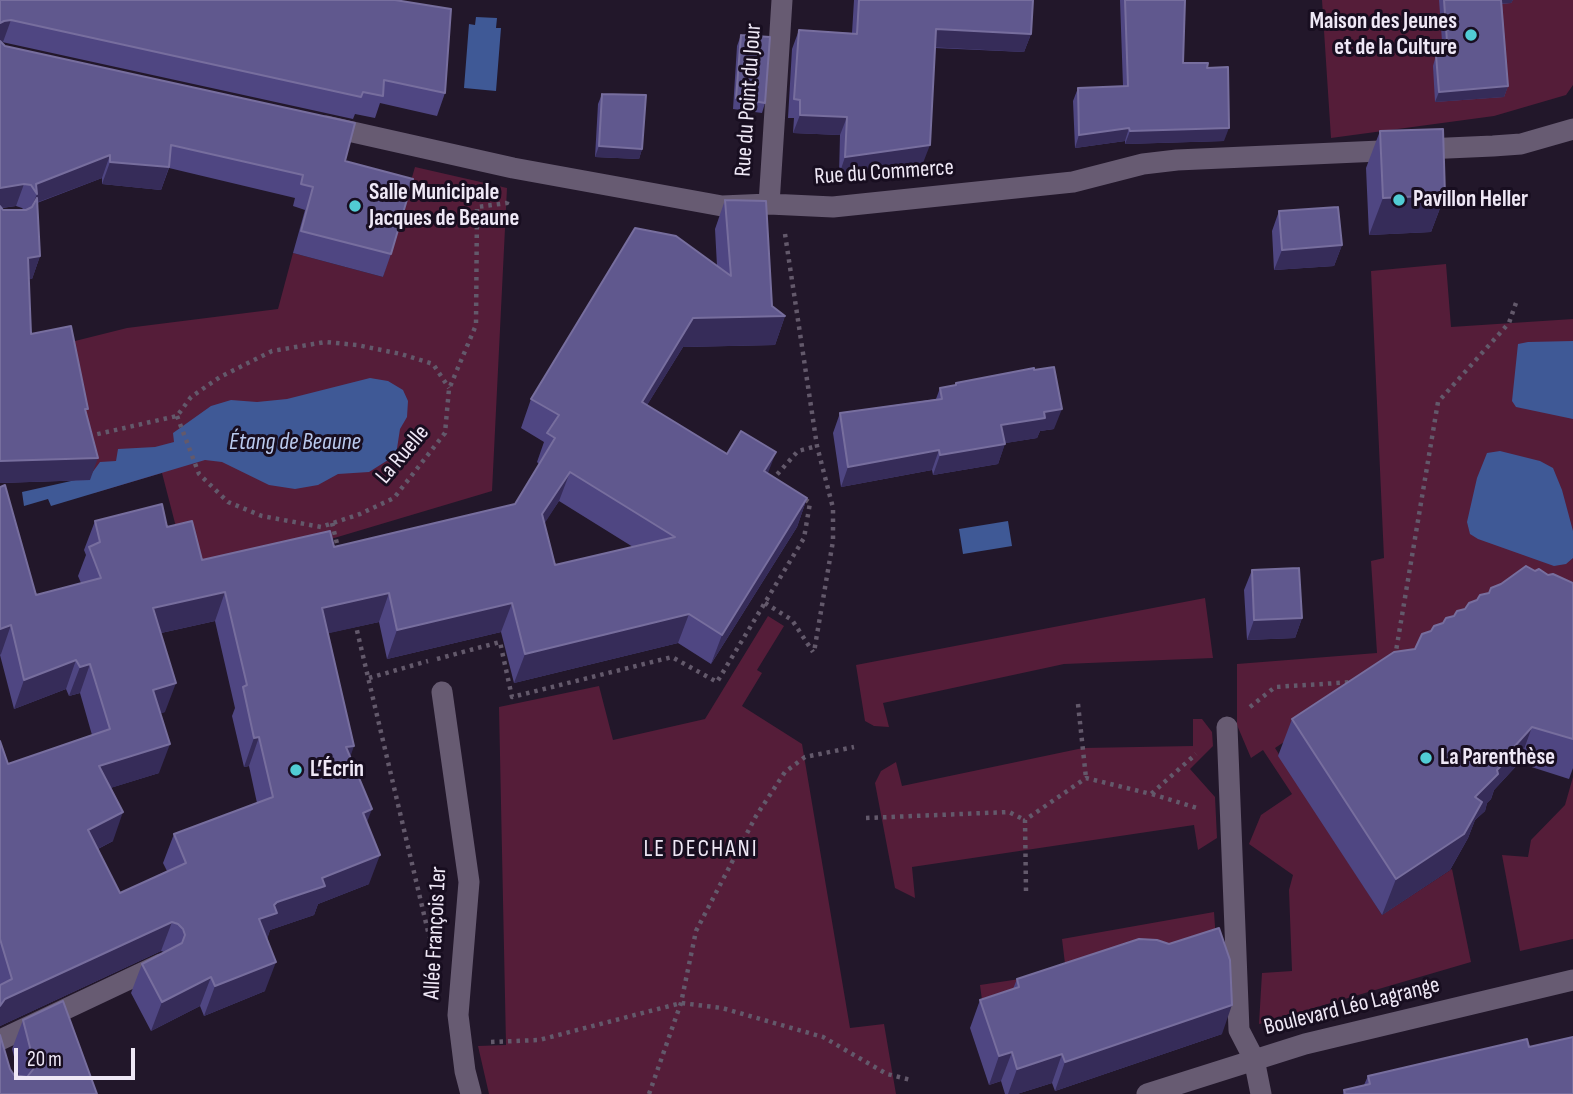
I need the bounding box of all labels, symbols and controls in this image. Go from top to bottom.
place label: Maison des Jeunes et de la Culture [1310,8,1457,62]
street label: Rue du Point du Jour [730,22,768,178]
marker: Maison des Jeunes et de la Culture [1463,27,1479,43]
street label: Rue du Commerce [813,154,955,192]
place label: Salle Municipale Jacques de Beaune [369,179,519,233]
place label: Pavillon Heller [1413,186,1528,214]
marker: Pavillon Heller [1391,192,1407,208]
marker: Salle Municipale Jacques de Beaune [347,198,363,214]
street label: La Ruelle [370,420,436,490]
water label: Étang de Beaune [229,429,361,457]
place label: La Parenthèse [1440,744,1555,772]
marker: La Parenthèse [1418,750,1434,766]
place label: L’Écrin [310,756,364,784]
marker: L’Écrin [288,762,304,778]
district label: LE DECHANI [645,836,757,864]
street label: Allée François 1er [419,866,453,1000]
street label: Boulevard Léo Lagrange [1261,972,1443,1042]
scale bar [18,1034,138,1078]
text: 20 m [27,1047,62,1072]

